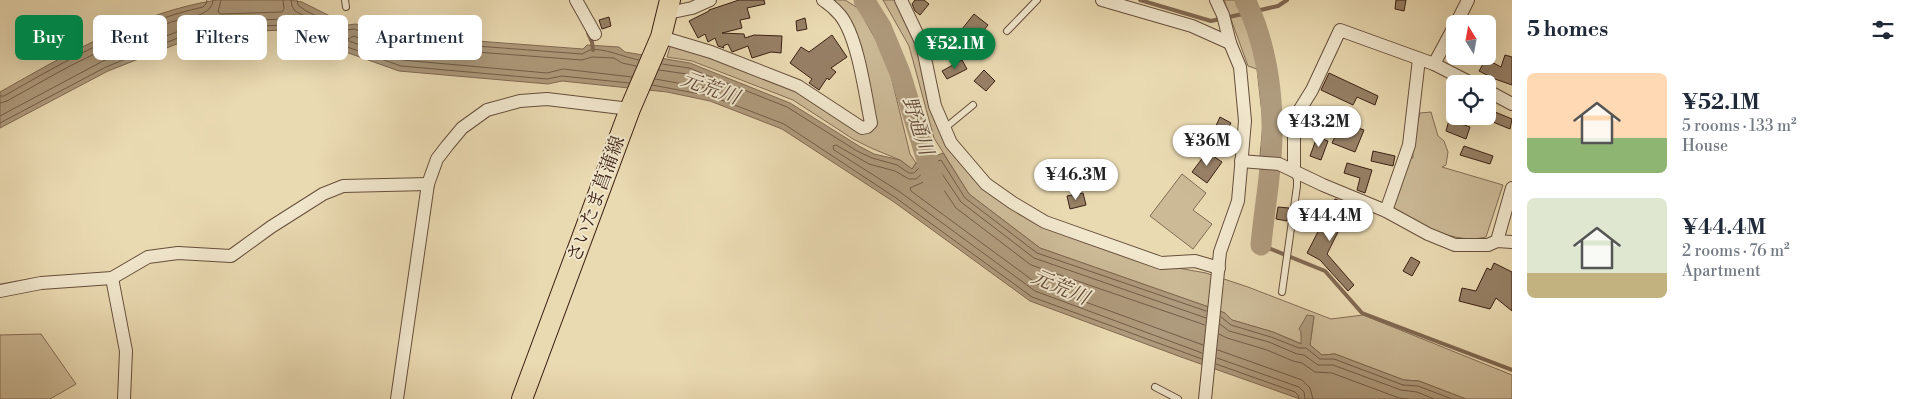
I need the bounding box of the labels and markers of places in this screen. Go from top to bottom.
pin: ¥52.1M [914,28,996,70]
pin: ¥43.2M [1278,106,1360,148]
pin: ¥36M [1177,124,1237,167]
pin: ¥46.3M [1035,158,1117,201]
pin: ¥44.4M [1289,200,1371,242]

